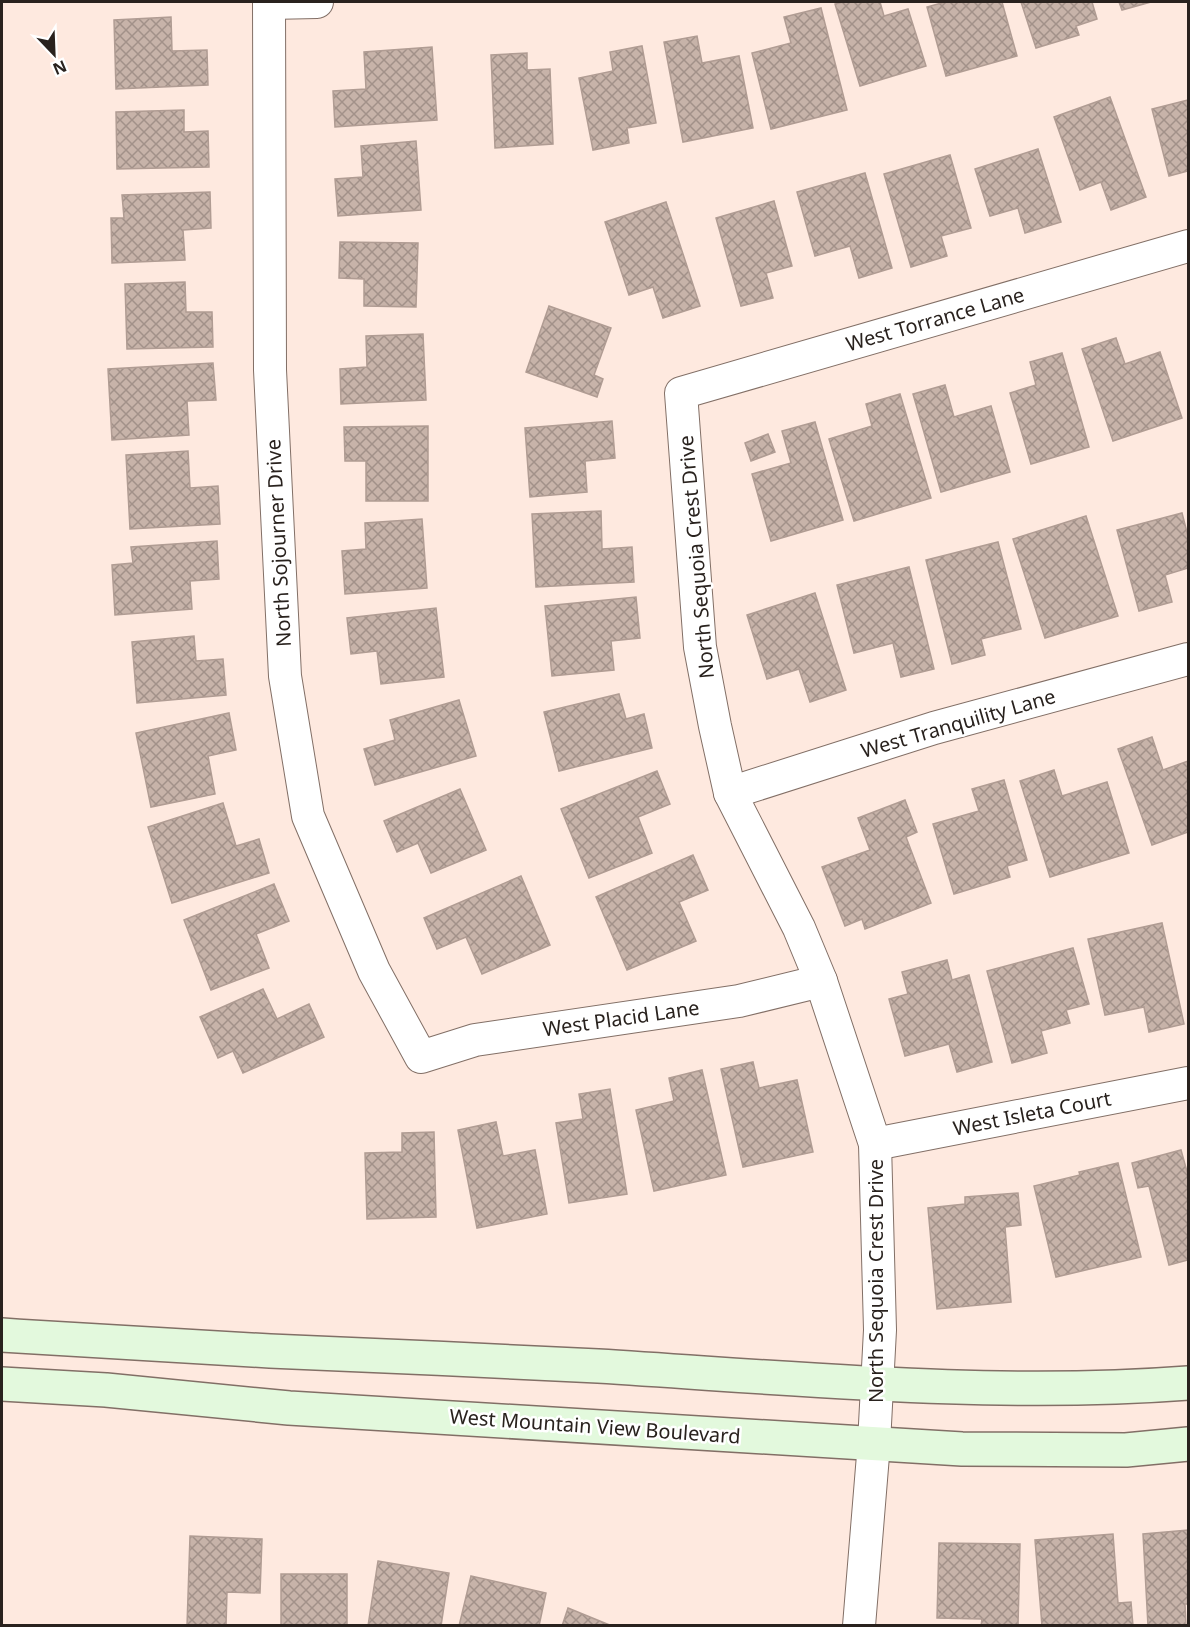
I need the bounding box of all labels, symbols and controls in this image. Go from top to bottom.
north arrow [24,24,84,84]
text: N [50,55,70,80]
street label: West Torrance Lane [843,281,1027,357]
street label: North Sequoia Crest Drive [672,434,720,680]
street label: North Sojourner Drive [259,438,297,648]
street label: West Tranquility Lane [858,682,1058,764]
street label: West Placid Lane [541,994,701,1042]
street label: West Isleta Court [951,1084,1113,1142]
street label: North Sequoia Crest Drive [862,1159,889,1403]
street label: West Mountain View Boulevard [449,1402,741,1450]

